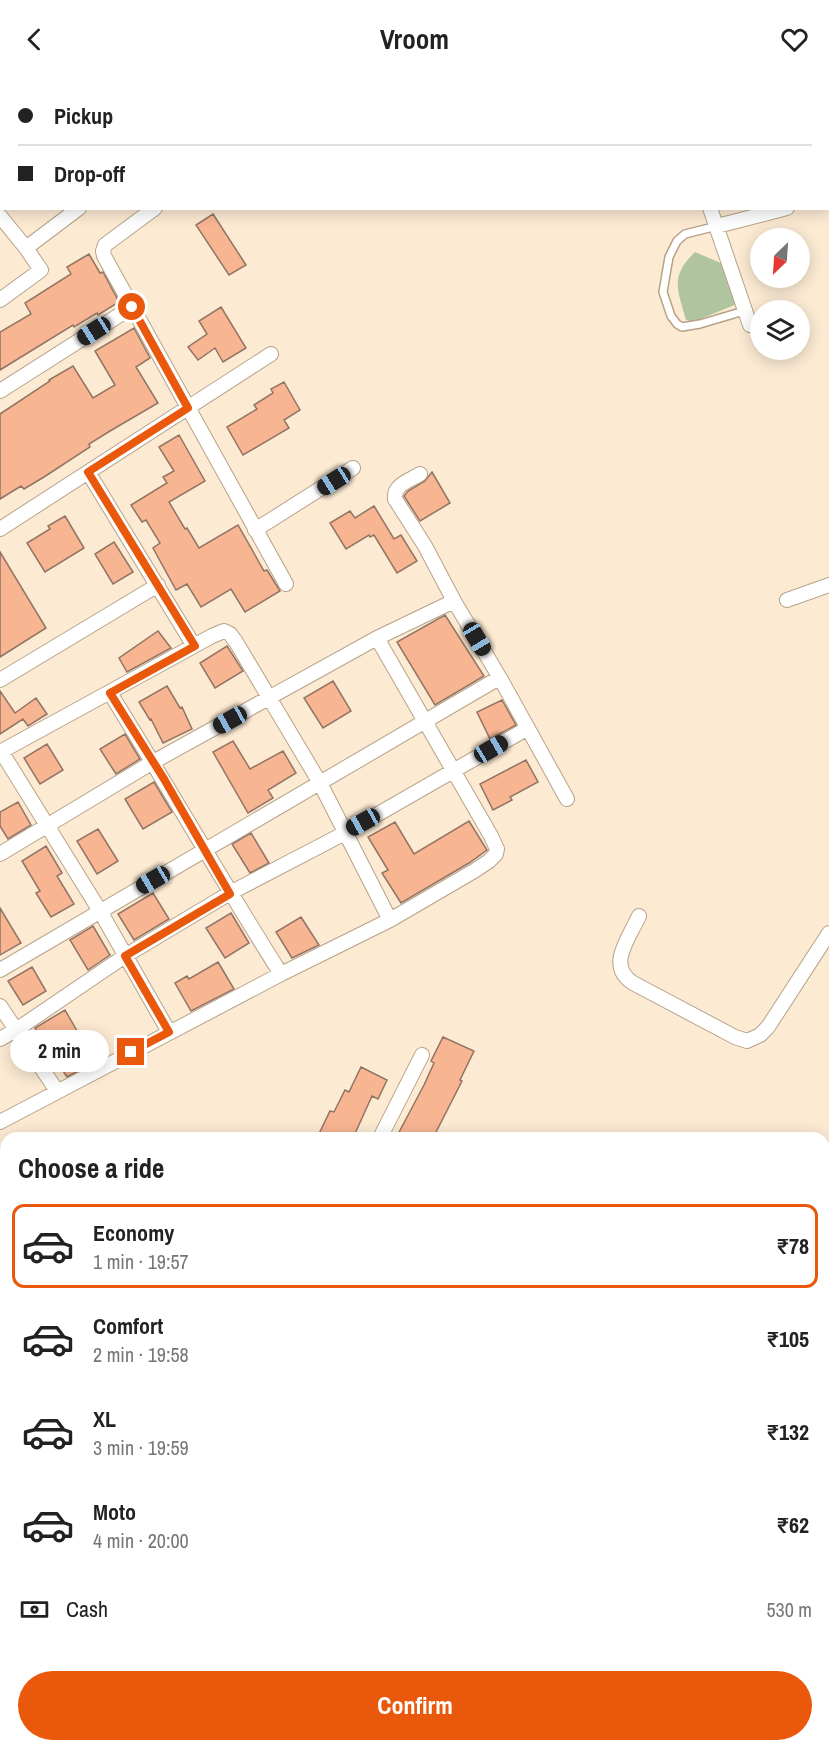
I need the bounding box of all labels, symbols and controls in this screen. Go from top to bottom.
text: Vroom [380,21,449,57]
icon: back [18,23,51,56]
icon: heart [778,23,811,56]
text: Pickup [54,101,113,131]
text: Drop-off [54,159,125,189]
north arrow [750,228,810,288]
map controls [750,228,810,360]
route start [118,293,145,320]
button: layers [750,300,810,360]
car [74,314,114,348]
car [314,464,354,498]
car [460,619,494,659]
car [210,703,250,737]
car [471,732,511,766]
car [343,805,383,839]
car [133,863,173,897]
callout: 2 min [11,1031,110,1073]
text: 2 min [38,1037,81,1064]
route end [117,1038,144,1065]
text: Choose a ride [18,1150,164,1186]
text: Economy [93,1218,174,1248]
icon: car [21,1219,75,1273]
text: ₹78 [776,1231,809,1261]
text: 1 min · 19:57 [93,1248,189,1275]
text: Comfort [93,1311,163,1341]
icon: car [21,1312,75,1366]
text: ₹105 [766,1324,809,1354]
text: 2 min · 19:58 [93,1341,189,1368]
text: XL [93,1404,116,1434]
icon: car [21,1405,75,1459]
text: ₹132 [766,1417,809,1447]
text: 3 min · 19:59 [93,1434,189,1461]
text: Moto [93,1497,136,1527]
icon: car [21,1498,75,1552]
text: ₹62 [776,1510,809,1540]
text: 4 min · 20:00 [93,1527,189,1554]
icon: cash [18,1593,51,1626]
text: Cash [66,1594,108,1624]
text: 530 m [766,1596,812,1623]
button: Confirm [18,1671,812,1740]

